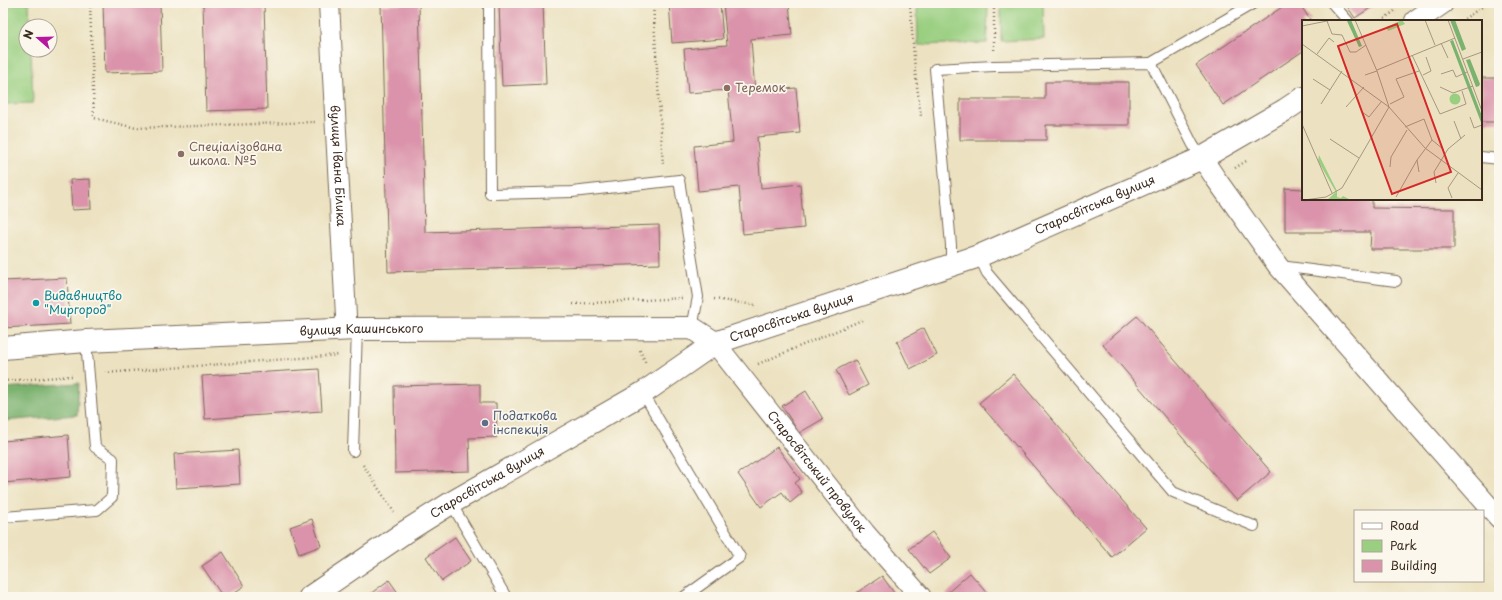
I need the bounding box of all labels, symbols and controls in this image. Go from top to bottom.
north arrow [18,18,58,58]
inset map [1302,20,1482,200]
text: N [19,27,38,41]
place label: Теремок [735,78,787,96]
marker: Теремок [722,83,732,93]
street label: вулиця Івана Білика [327,105,351,227]
place label: Спеціалізована школа. №5 [189,137,283,169]
marker: Спеціалізована школа. №5 [176,149,186,159]
street label: Старосвітська вулиця [1032,170,1158,238]
place label: Видавництво "Миргород" [44,286,122,318]
street label: Старосвітська вулиця [727,288,856,346]
marker: Видавництво "Миргород" [31,298,41,308]
street label: вулиця Кашинського [299,319,424,340]
place label: Податкова інспекція [493,406,558,438]
street label: Старосвітський провулок [764,406,872,537]
marker: Податкова інспекція [480,418,490,428]
street label: Старосвітська вулиця [426,441,547,522]
legend [1354,510,1484,582]
text: Road [1390,516,1419,534]
text: Park [1390,536,1417,554]
text: Building [1390,556,1437,574]

